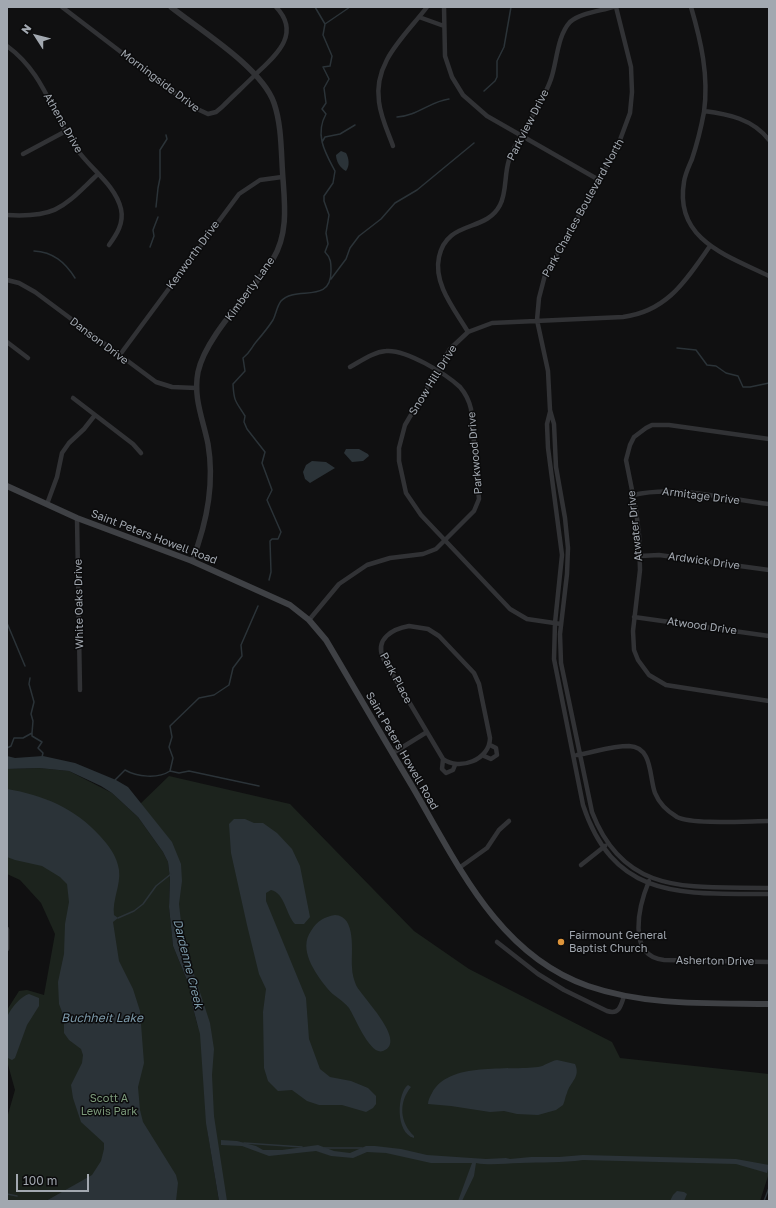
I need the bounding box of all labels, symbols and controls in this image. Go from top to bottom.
north arrow [16,16,56,56]
text: N [18,21,34,36]
street label: Morningside Drive [118,47,202,115]
street label: Parkview Drive [504,87,552,163]
street label: Athens Drive [41,91,85,155]
street label: Park Charles Boulevard North [539,136,627,280]
street label: Kenworth Drive [164,218,222,292]
street label: Kimberly Lane [222,255,278,323]
street label: Danson Drive [67,315,131,367]
street label: Snow Hill Drive [406,342,460,418]
street label: Parkwood Drive [465,411,485,495]
street label: Armitage Drive [661,485,741,507]
street label: Atwater Drive [625,490,645,562]
street label: Saint Peters Howell Road [89,507,219,567]
street label: Ardwick Drive [667,549,741,573]
street label: White Oaks Drive [72,559,86,649]
street label: Atwood Drive [666,615,738,637]
street label: Park Place [377,650,415,706]
street label: Saint Peters Howell Road [363,690,441,812]
water label: Dardenne Creek [170,918,206,1010]
place label: Fairmount General Baptist Church [569,929,667,955]
marker: Fairmount General Baptist Church [556,937,566,947]
street label: Asherton Drive [676,954,754,968]
water label: Buchheit Lake [61,1011,143,1025]
park label: Scott A Lewis Park [81,1092,137,1118]
scale bar [18,1166,91,1192]
text: 100 m [23,1173,57,1188]

